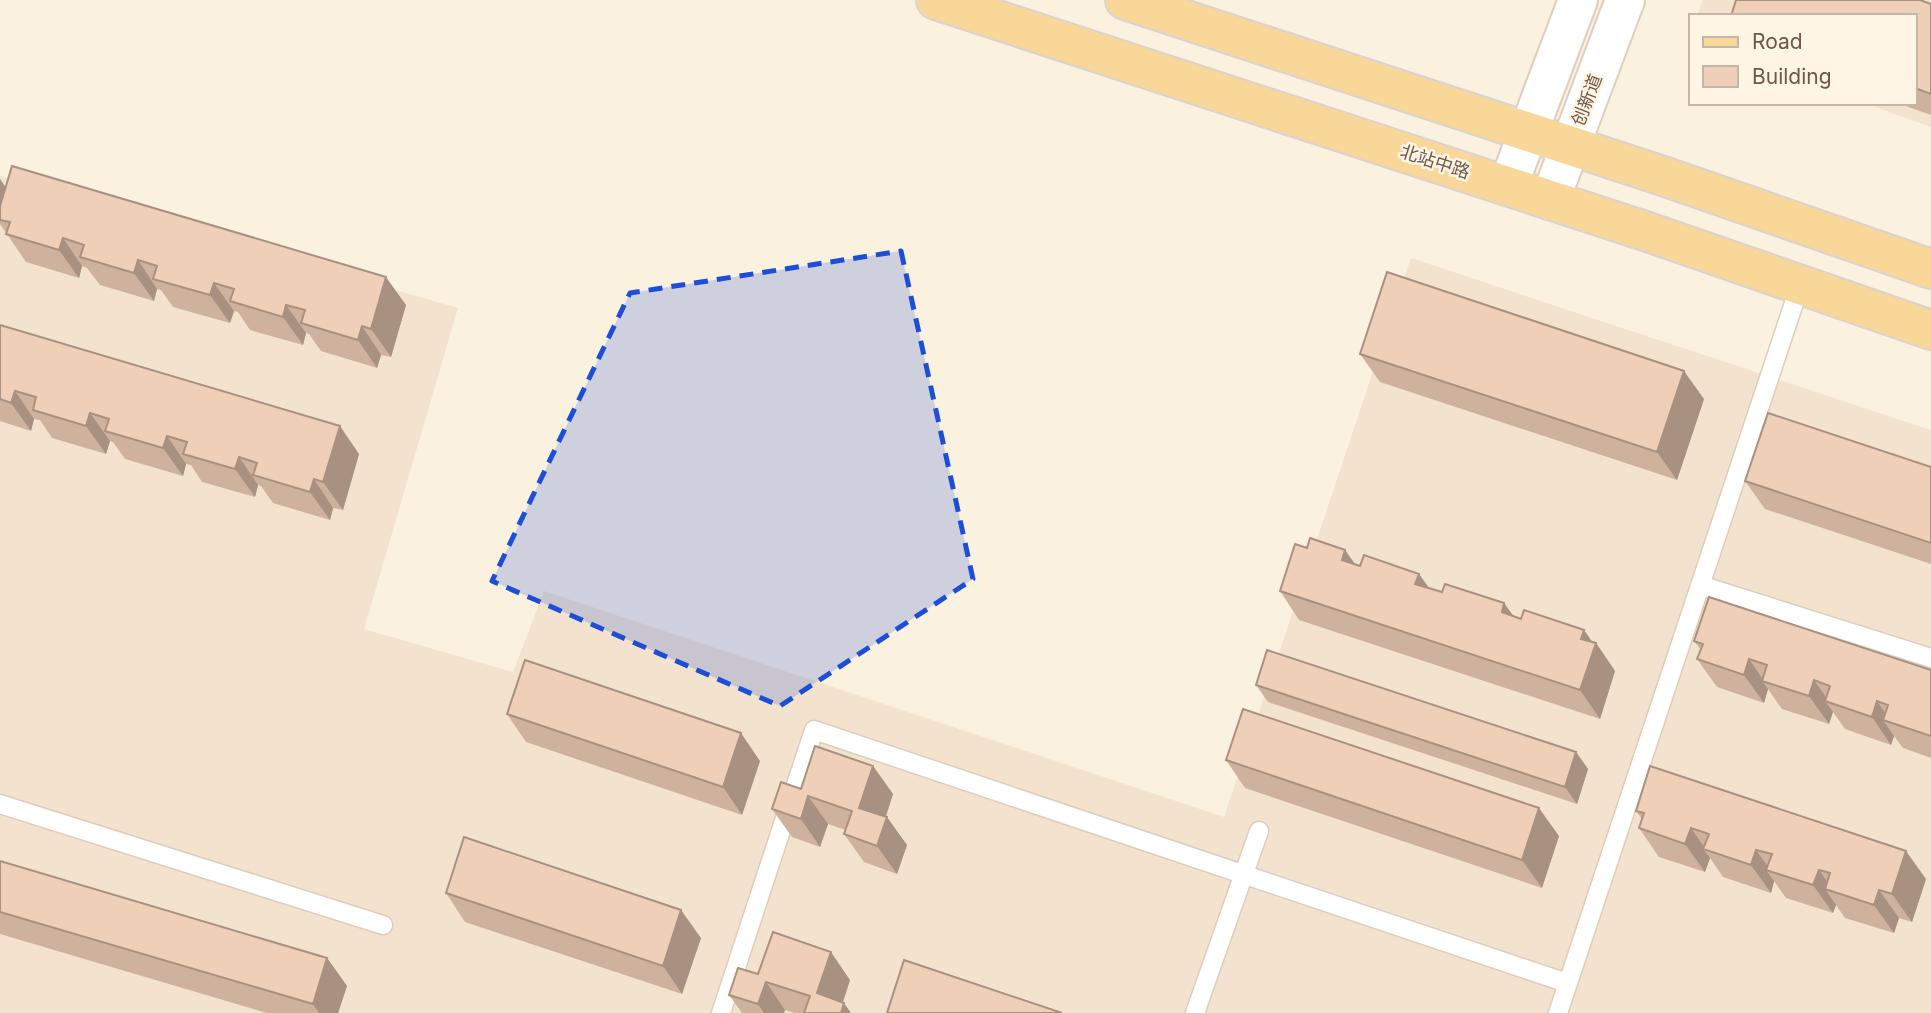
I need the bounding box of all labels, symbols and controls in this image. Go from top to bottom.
legend [1689,14,1917,105]
text: Road [1752,29,1803,54]
text: Building [1752,64,1832,89]
street label: 创新道 [1567,71,1606,129]
street label: 北站中路 [1398,140,1473,183]

